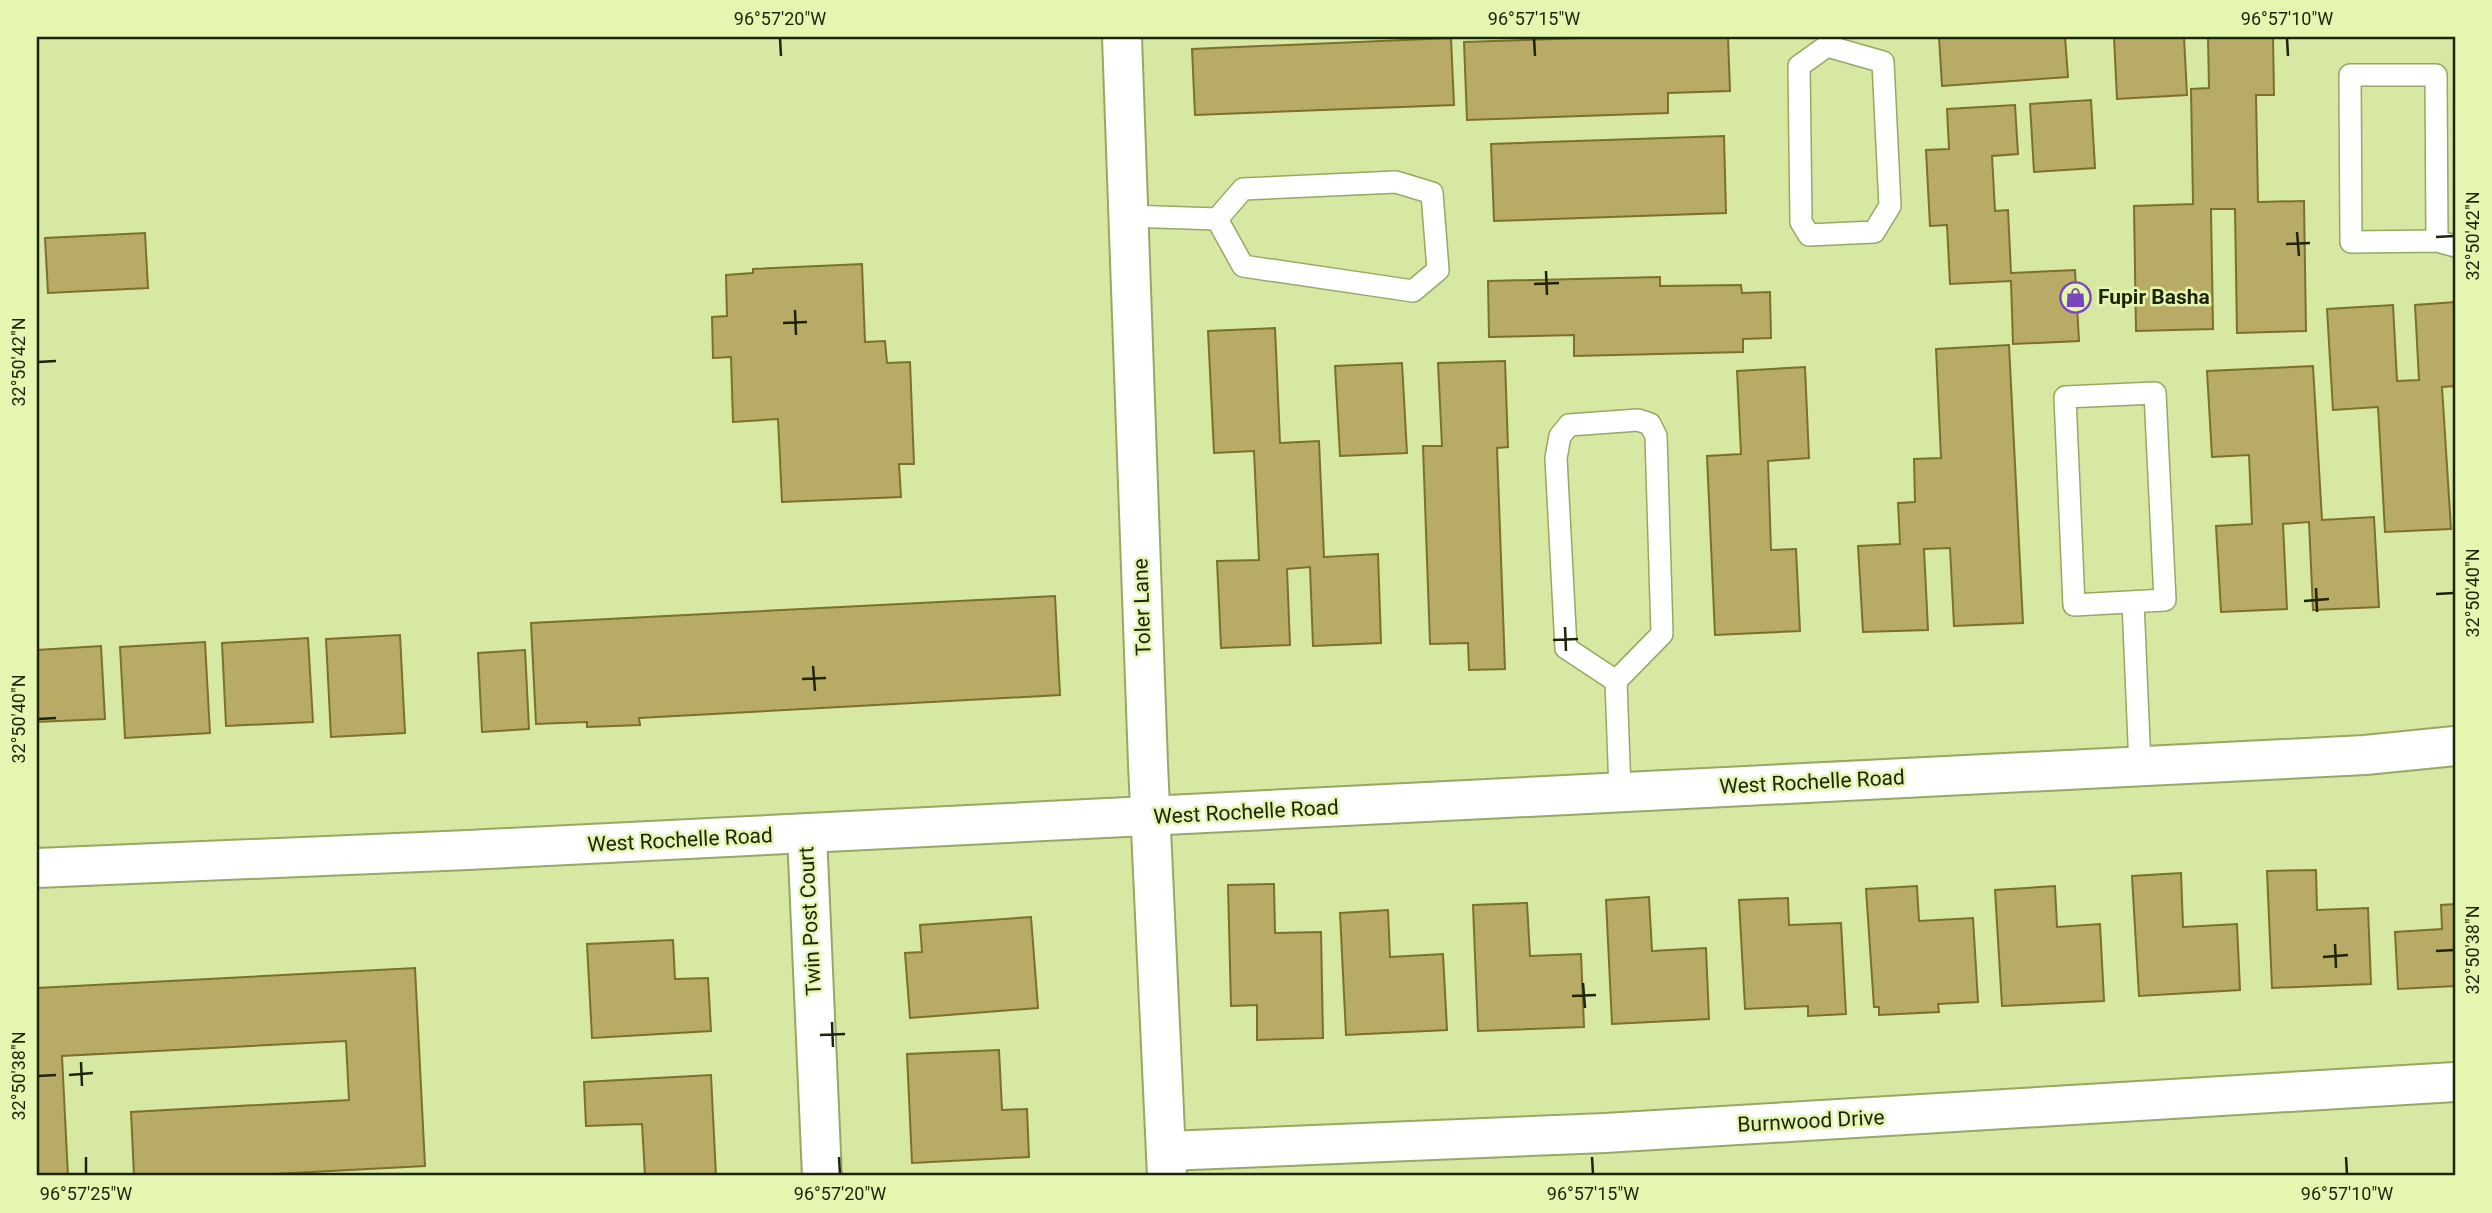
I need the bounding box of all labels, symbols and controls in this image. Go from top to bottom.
text: 96°57'20"W [734,8,826,29]
text: 96°57'15"W [1488,8,1580,29]
text: 96°57'10"W [2241,8,2333,29]
text: 32°50'42"N [2462,191,2483,281]
shop icon: Fupir Basha [2058,280,2092,314]
place label: Fupir Basha [2098,285,2210,309]
text: 32°50'42"N [8,317,29,407]
text: 32°50'40"N [2462,548,2483,638]
street label: Toler Lane [1128,558,1156,656]
text: 32°50'40"N [8,674,29,764]
street label: West Rochelle Road [1719,765,1905,799]
street label: West Rochelle Road [1153,795,1339,829]
street label: West Rochelle Road [587,823,773,857]
street label: Twin Post Court [794,846,826,996]
text: 32°50'38"N [2462,905,2483,995]
text: 32°50'38"N [8,1031,29,1121]
street label: Burnwood Drive [1737,1105,1885,1137]
text: 96°57'25"W [40,1183,132,1204]
text: 96°57'20"W [794,1183,886,1204]
text: 96°57'15"W [1547,1183,1639,1204]
text: 96°57'10"W [2301,1183,2393,1204]

